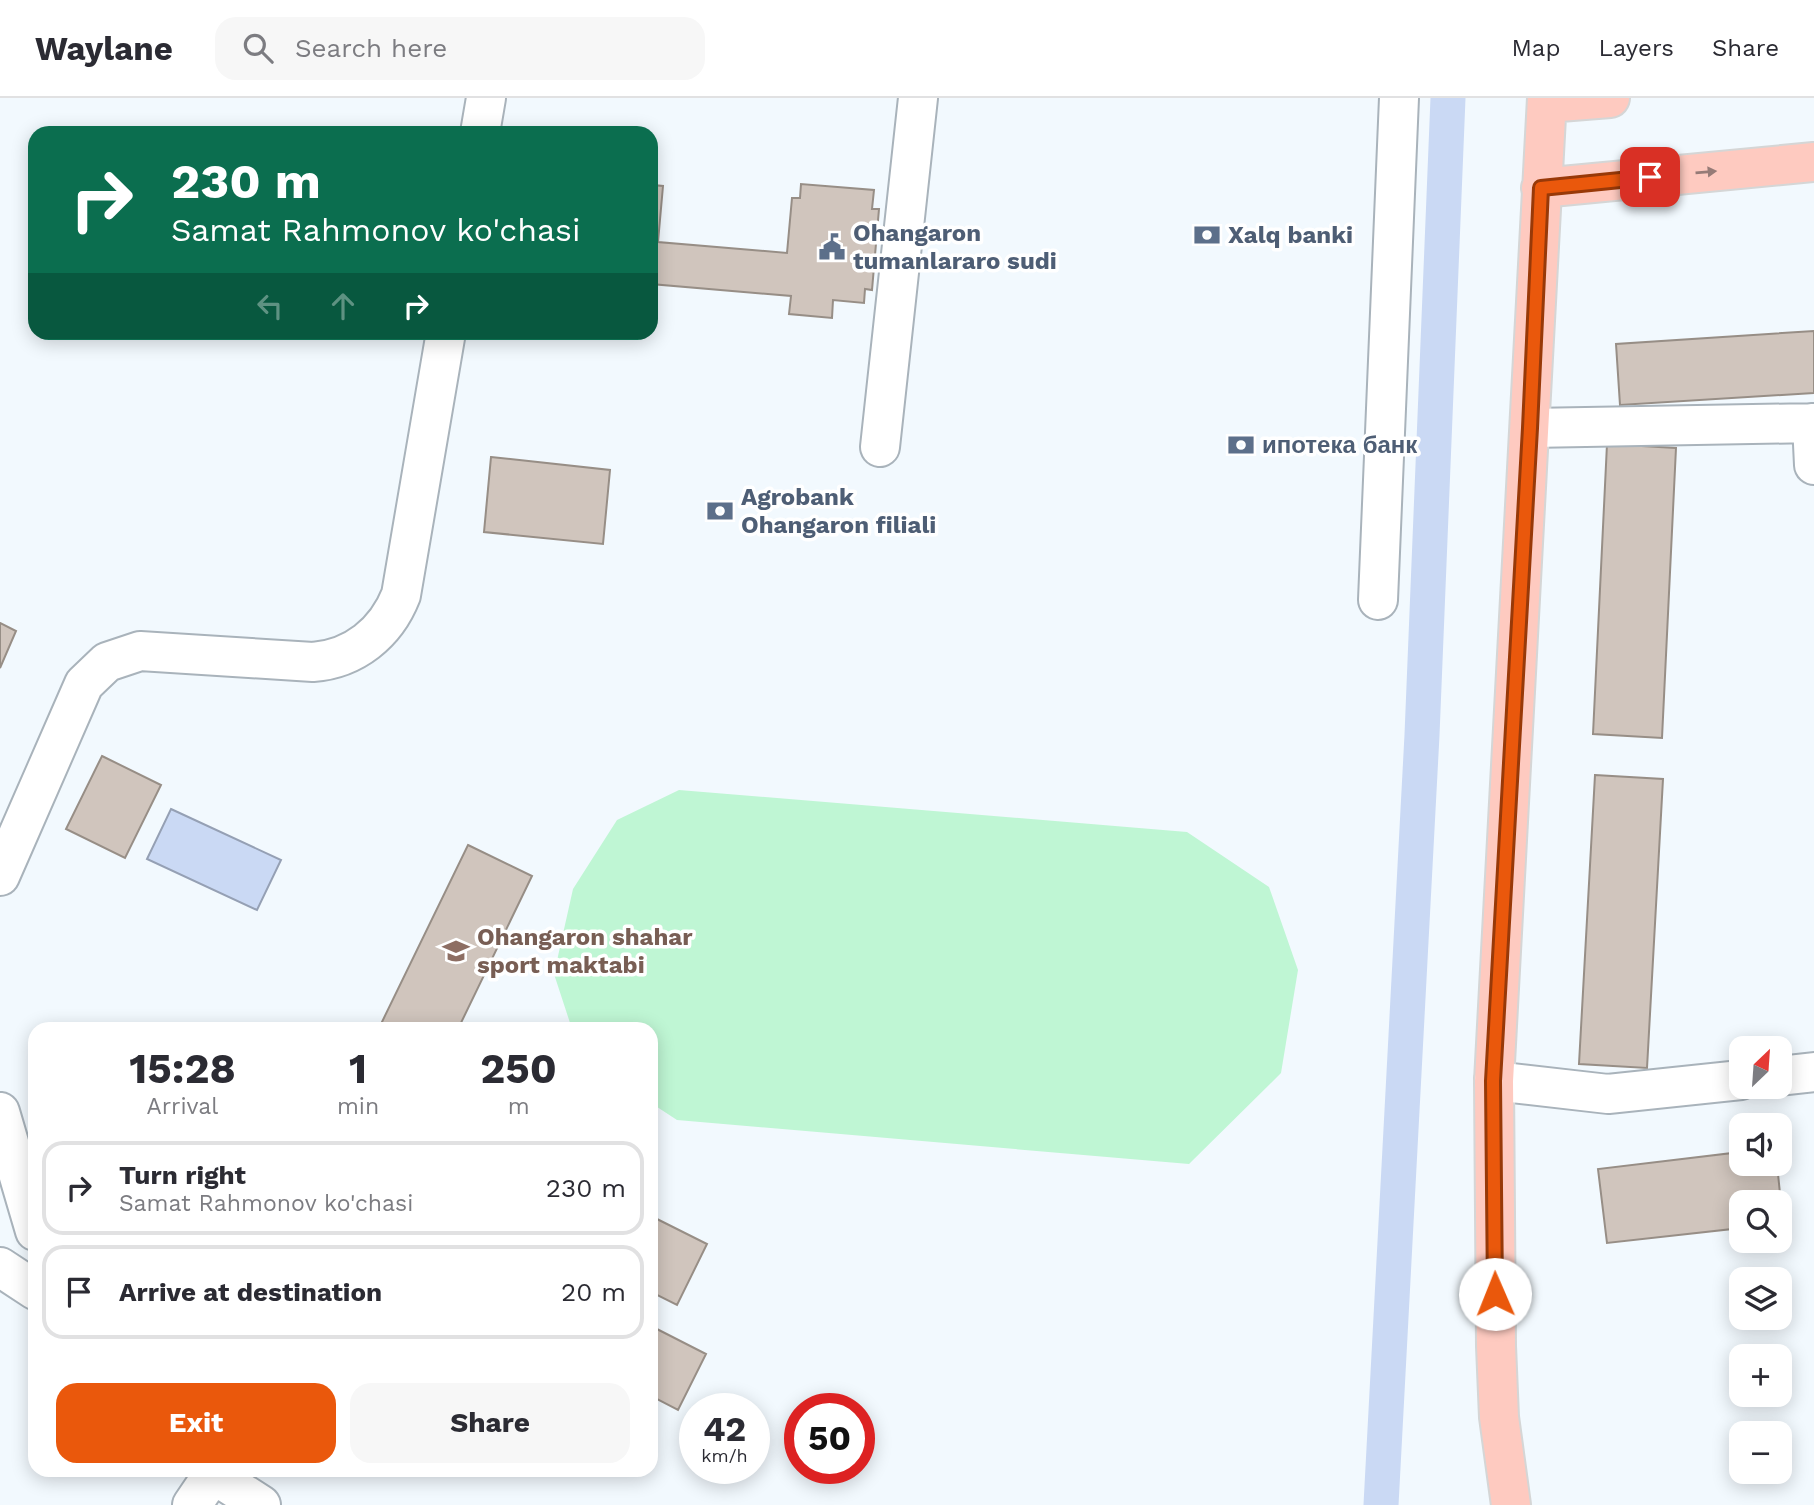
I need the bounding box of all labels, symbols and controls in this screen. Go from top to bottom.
search box [215,17,705,80]
text: Waylane [35,29,173,68]
icon: search [239,29,277,67]
text: Search here [295,33,447,63]
text: Map [1512,34,1560,62]
text: Layers [1598,34,1674,62]
text: Share [1712,34,1779,62]
pin [1620,147,1680,207]
text: 230 m [171,152,321,210]
icon: right [56,154,147,245]
icon: arrive [1631,158,1669,196]
one-way arrow [1696,166,1718,177]
text: Samat Rahmonov ko'chasi [171,211,580,249]
place label: Ohangaron tumanlararo sudi [853,219,1057,275]
bank icon: Xalq banki [1192,220,1222,250]
place label: Xalq banki [1228,221,1353,249]
public building icon: Ohangaron tumanlararo sudi [817,232,847,262]
icon: left [251,287,289,325]
icon: ahead [324,287,362,325]
icon: right [397,287,435,325]
bank icon: ипотека банк [1226,430,1256,460]
place label: ипотека банк [1262,431,1418,459]
place label: Agrobank Ohangaron filiali [741,483,936,539]
bank icon: Agrobank Ohangaron filiali [705,496,735,526]
place label: Ohangaron shahar sport maktabi [477,923,693,979]
school or university icon: Ohangaron shahar sport maktabi [441,936,471,966]
north arrow [1729,1036,1792,1099]
map controls [1729,1036,1792,1484]
text: 15:28 [129,1044,236,1093]
text: 1 [349,1044,367,1093]
text: 250 [480,1044,557,1093]
text: Arrival [147,1093,218,1120]
text: min [337,1093,379,1120]
text: m [508,1093,530,1120]
button: sound [1729,1113,1792,1176]
text: Turn right [119,1160,246,1190]
icon: right [60,1169,98,1207]
text: 230 m [546,1173,626,1203]
text: Samat Rahmonov ko'chasi [119,1190,413,1217]
button: search [1729,1190,1792,1253]
position arrow [1458,1257,1532,1331]
button: layers [1729,1267,1792,1330]
icon: arrive [60,1273,98,1311]
text: Arrive at destination [119,1277,382,1307]
text: 20 m [561,1277,626,1307]
button: + [1729,1344,1792,1407]
button: Exit [56,1383,336,1463]
button: Share [350,1383,630,1463]
speed limit sign: 50 [784,1393,875,1484]
text: 42 [703,1408,746,1450]
button: − [1729,1421,1792,1484]
text: km/h [701,1445,748,1466]

